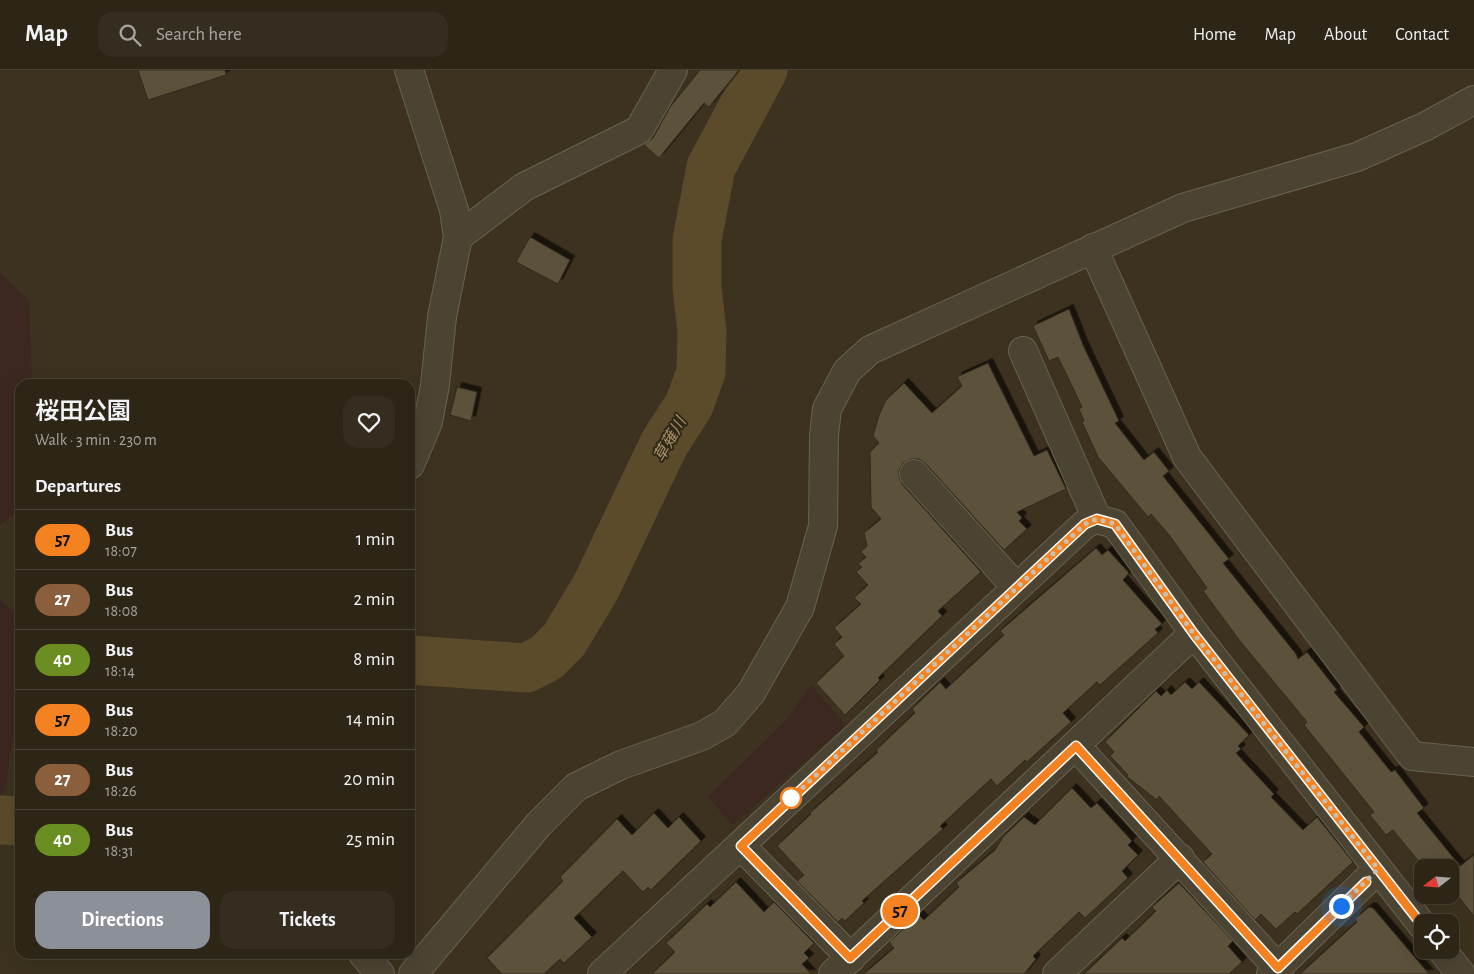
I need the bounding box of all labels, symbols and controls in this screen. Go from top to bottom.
search box [98,12,448,57]
icon: search [116,21,144,49]
text: Map [25,22,68,46]
text: Search here [156,25,242,44]
text: Home [1193,26,1236,44]
text: Map [1264,26,1296,44]
text: About [1324,26,1367,44]
text: Contact [1395,26,1449,44]
button: heart [343,396,395,448]
text: 桜田公園 [35,400,131,424]
water label: 草薙川 [650,412,690,464]
text: Walk · 3 min · 230 m [35,432,157,448]
text: Departures [35,477,121,496]
text: Bus [105,521,133,540]
text: 1 min [356,530,395,549]
text: 57 [55,531,70,549]
text: 18:07 [105,543,137,559]
text: Bus [105,581,133,600]
text: 2 min [354,590,395,609]
text: 27 [54,591,71,609]
text: 18:08 [105,603,138,619]
text: Bus [105,641,133,660]
text: 8 min [353,650,395,669]
text: 40 [53,651,72,669]
text: 18:14 [105,663,135,679]
text: Bus [105,701,133,720]
text: 14 min [347,710,395,729]
text: 57 [55,711,70,729]
text: 18:20 [105,723,137,739]
text: Bus [105,761,133,780]
text: 20 min [344,770,395,789]
text: 27 [54,771,71,789]
text: 18:26 [105,783,137,799]
unlabelled marker [780,787,802,809]
text: Bus [105,821,133,840]
text: 25 min [346,830,395,849]
text: 40 [53,831,72,849]
text: 18:31 [105,843,134,859]
north arrow [1414,859,1459,904]
map controls [1414,859,1459,959]
button: Directions [35,891,210,949]
button: Tickets [220,891,395,949]
your location [1329,894,1354,919]
line badge: 57 [878,895,922,927]
text: 57 [892,902,908,920]
button: locate [1414,914,1459,959]

